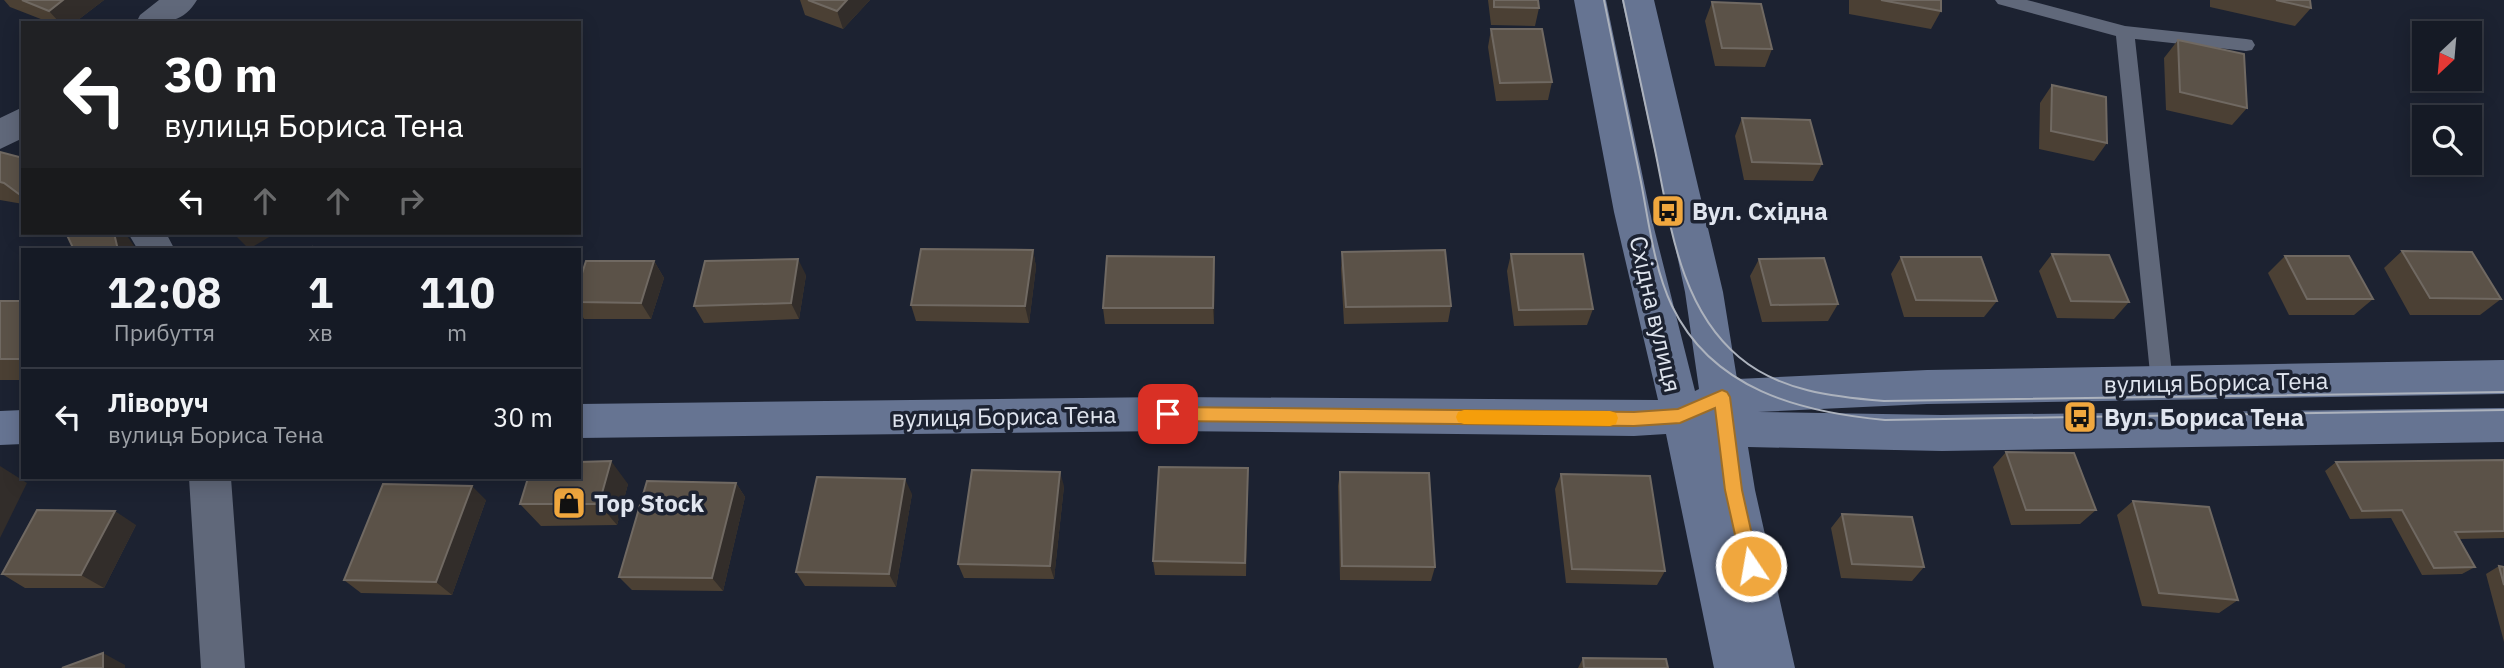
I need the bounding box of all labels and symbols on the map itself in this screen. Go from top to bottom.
north arrow [2412,21,2482,91]
bus stop icon: Вул. Східна [1649,192,1687,230]
place label: Вул. Східна [1692,195,1828,227]
street label: Східна вулиця [1622,233,1690,395]
street label: вулиця Бориса Тена [2103,364,2329,400]
pin [1138,384,1198,444]
street label: вулиця Бориса Тена [891,398,1117,434]
bus stop icon: Вул. Бориса Тена [2061,398,2099,436]
place label: Вул. Бориса Тена [2104,401,2304,433]
shop icon: Top Stock [550,484,588,522]
place label: Top Stock [594,487,704,519]
position arrow [1714,529,1788,603]

